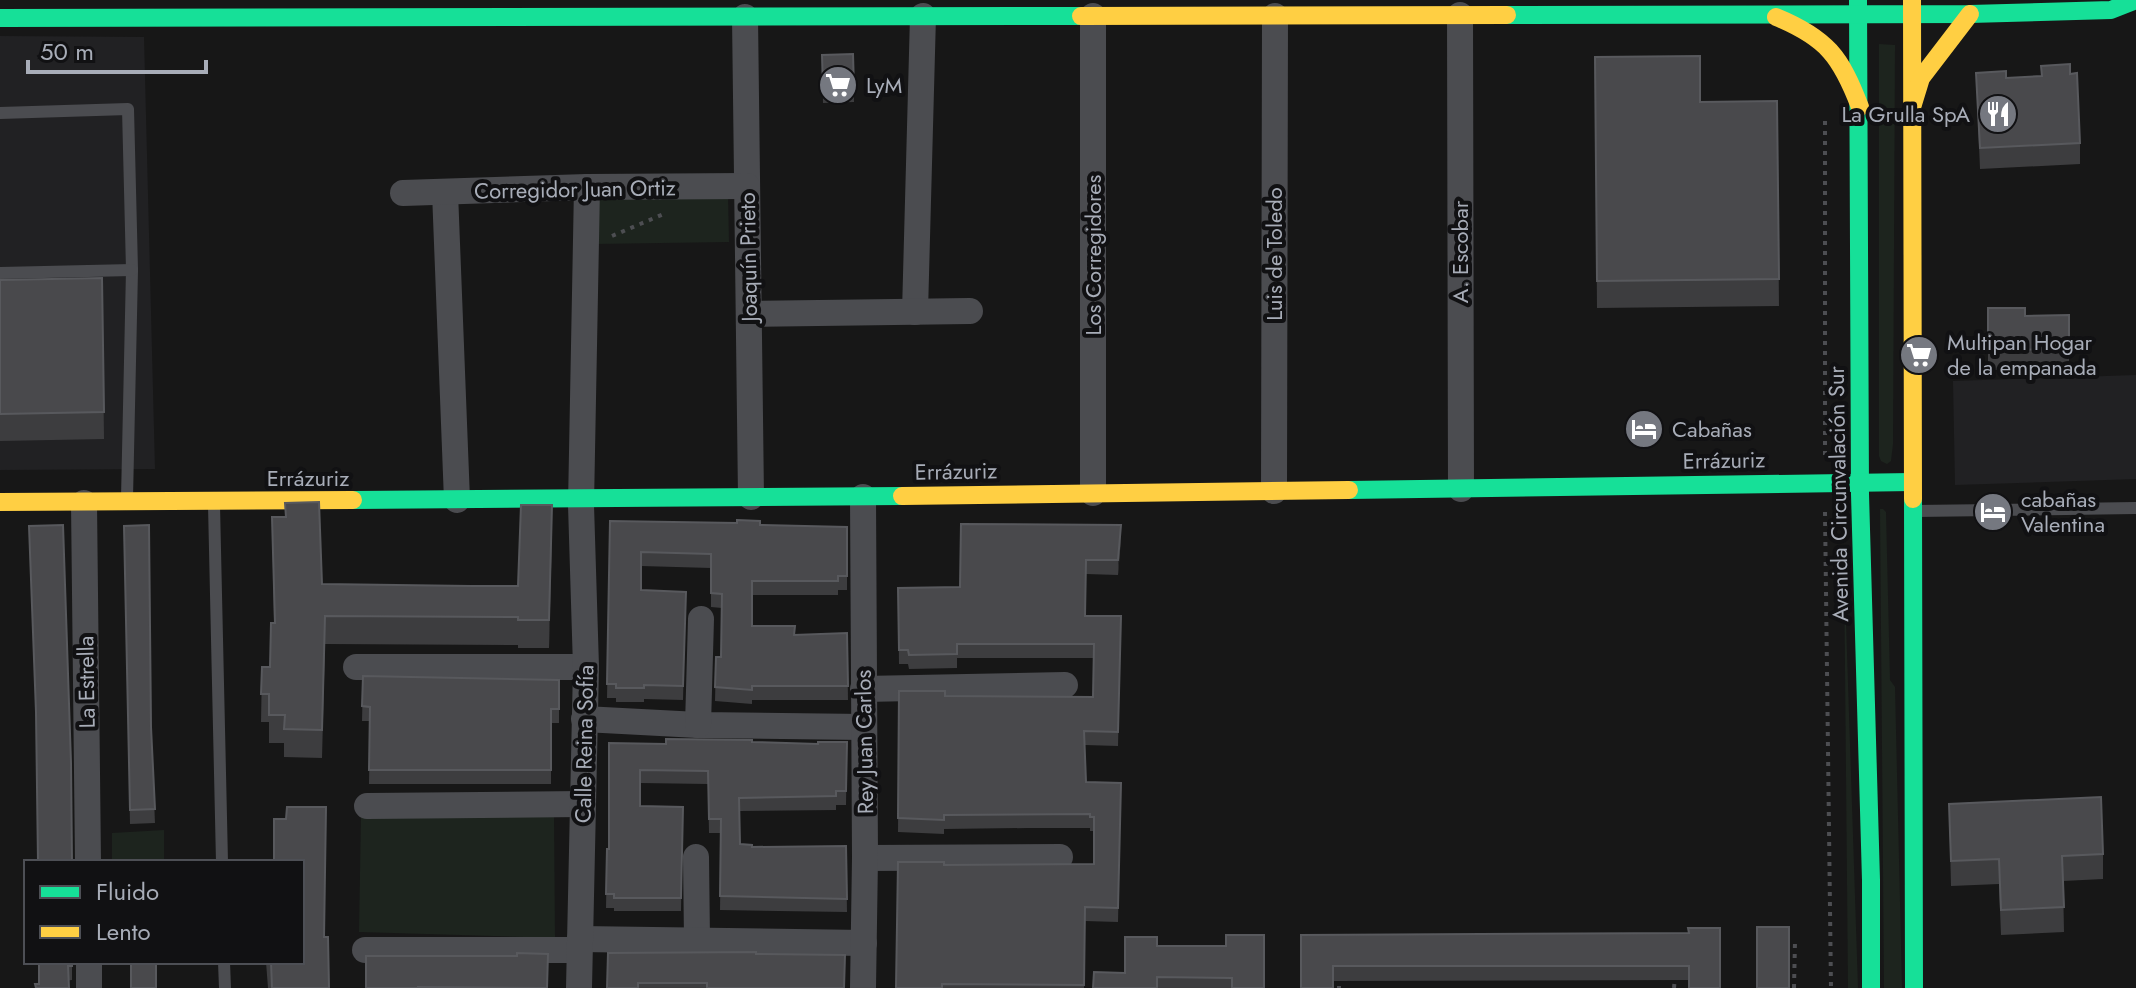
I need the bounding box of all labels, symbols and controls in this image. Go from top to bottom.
scale bar [28,24,206,74]
text: 50 m [40,34,94,69]
supermarket icon: LyM [817,64,859,106]
place label: LyM [866,69,902,101]
restaurant icon: La Grulla SpA [1977,93,2019,135]
place label: La Grulla SpA [1841,98,1970,130]
street label: Corregidor Juan Ortiz [474,171,676,207]
street label: Los Corregidores [1077,174,1109,335]
street label: Luis de Toledo [1258,187,1290,321]
street label: Joaquín Prieto [731,192,765,325]
street label: A. Escobar [1444,200,1476,303]
place label: Multipan Hogar de la empanada [1947,326,2097,383]
supermarket icon: Multipan Hogar de la empanada [1898,334,1940,376]
street label: Avenida Circunvalación Sur [1820,365,1856,622]
hotel icon: Cabañas [1623,408,1665,450]
place label: Cabañas [1672,413,1752,445]
street label: Errázuriz [1682,443,1766,477]
street label: Errázuriz [914,454,998,488]
street label: Errázuriz [267,462,349,494]
place label: cabañas Valentina [2021,483,2105,540]
hotel icon: cabañas Valentina [1972,491,2014,533]
street label: La Estrella [69,635,103,729]
street label: Calle Reina Sofía [567,664,601,824]
street label: Rey Juan Carlos [847,669,881,814]
legend [24,860,304,964]
text: Fluido [96,874,159,909]
text: Lento [96,914,151,949]

